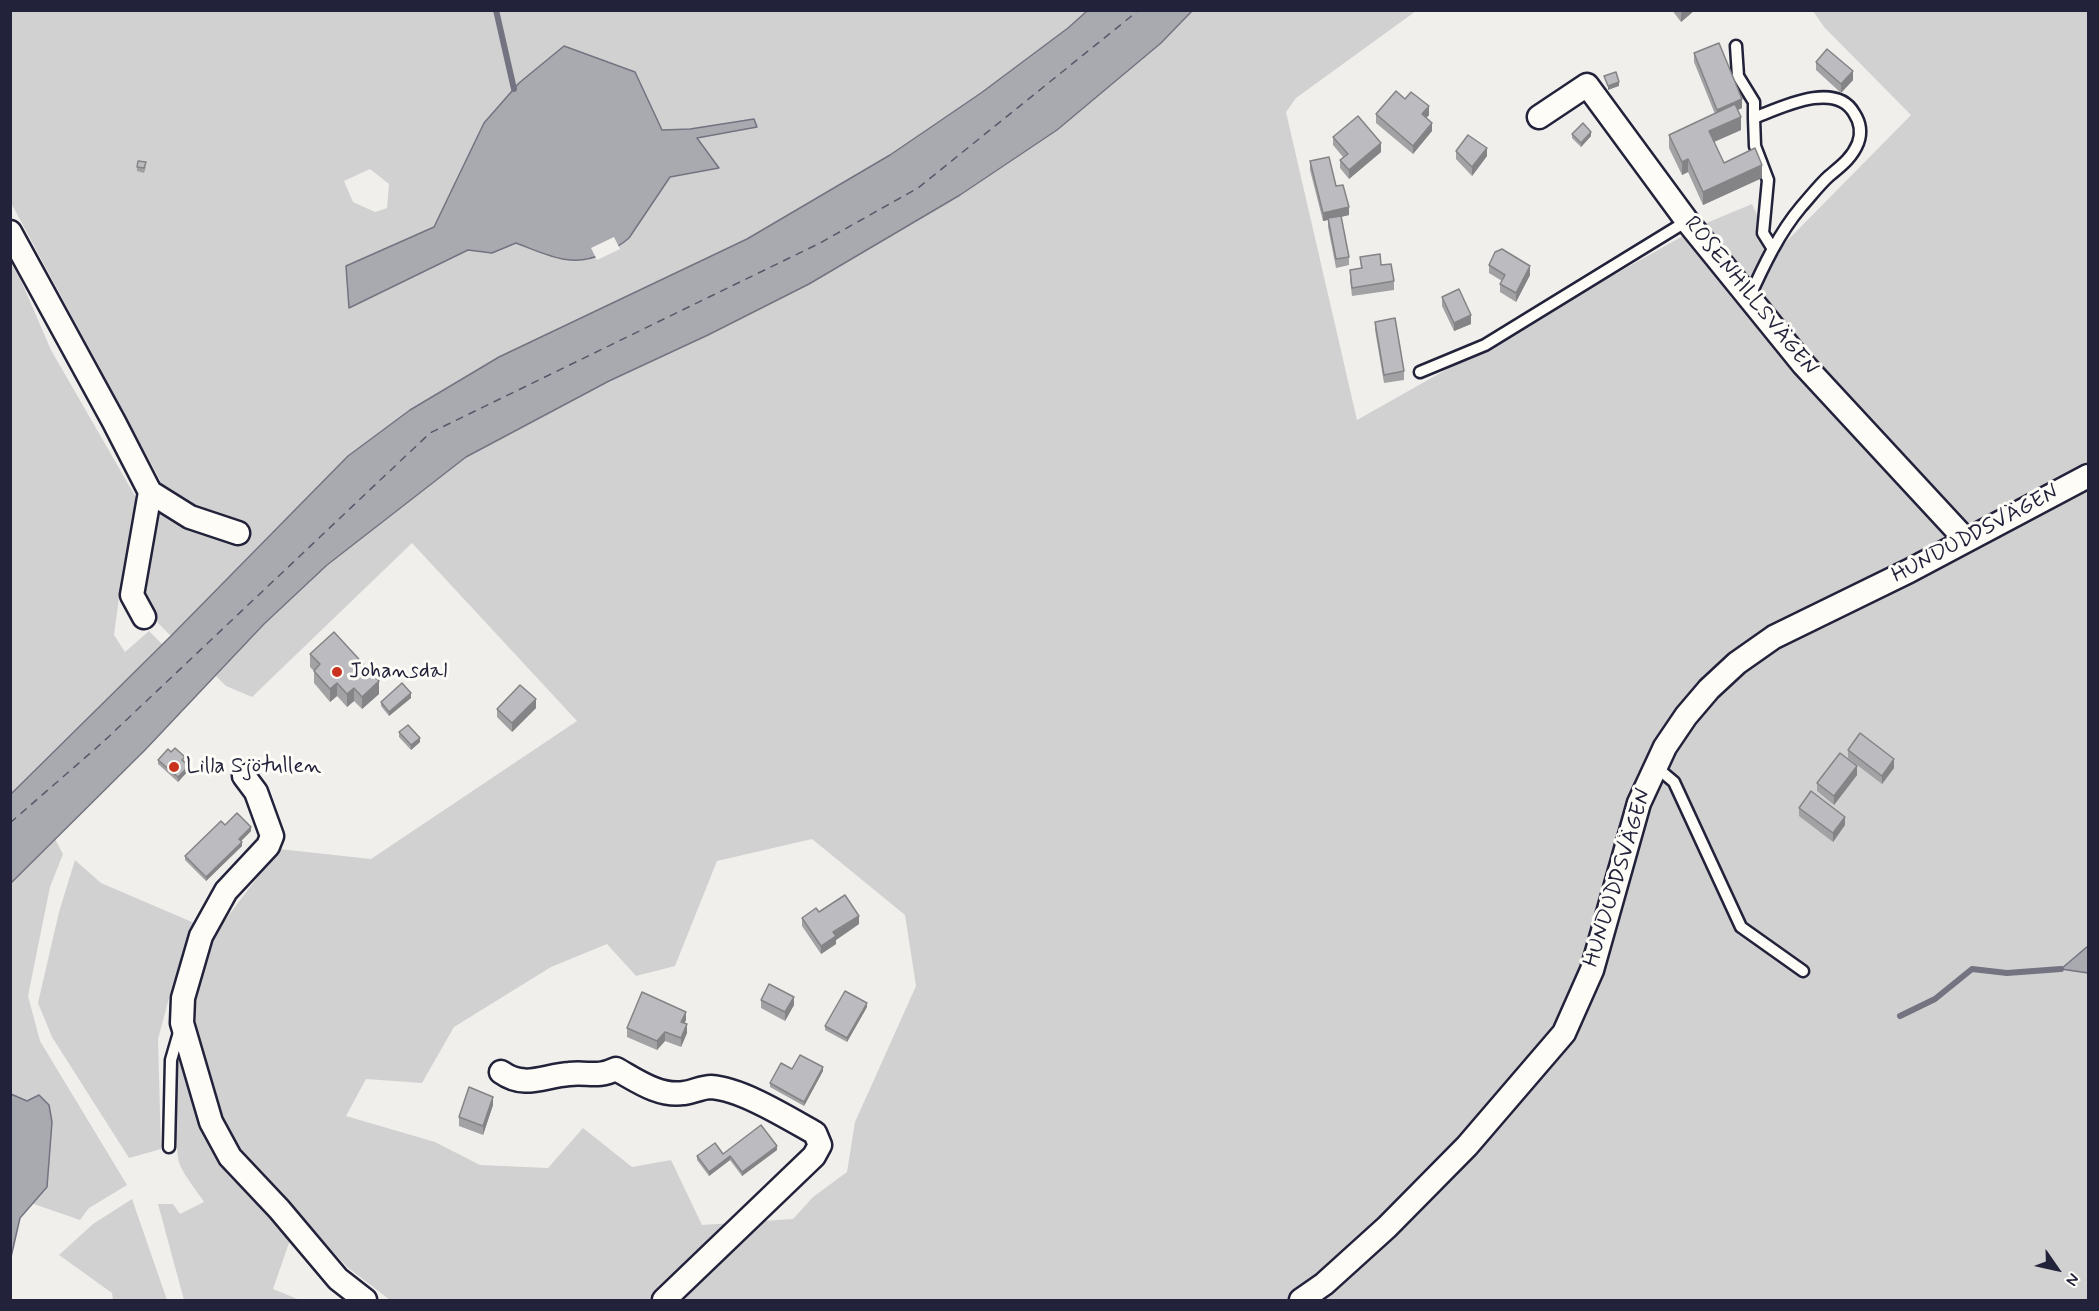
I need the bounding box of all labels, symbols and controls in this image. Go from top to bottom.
street label: ROSENHILLSVÄGEN [1677,212,1823,382]
street label: HUNDUDDSVÄGEN [1888,480,2064,590]
place label: Johansdal [349,659,447,685]
marker: Johansdal [330,665,344,679]
place label: Lilla Sjötullen [186,754,321,780]
marker: Lilla Sjötullen [167,760,181,774]
street label: HUNDUDDSVÄGEN [1579,785,1659,971]
north arrow [2027,1239,2087,1299]
text: N [2061,1269,2084,1290]

